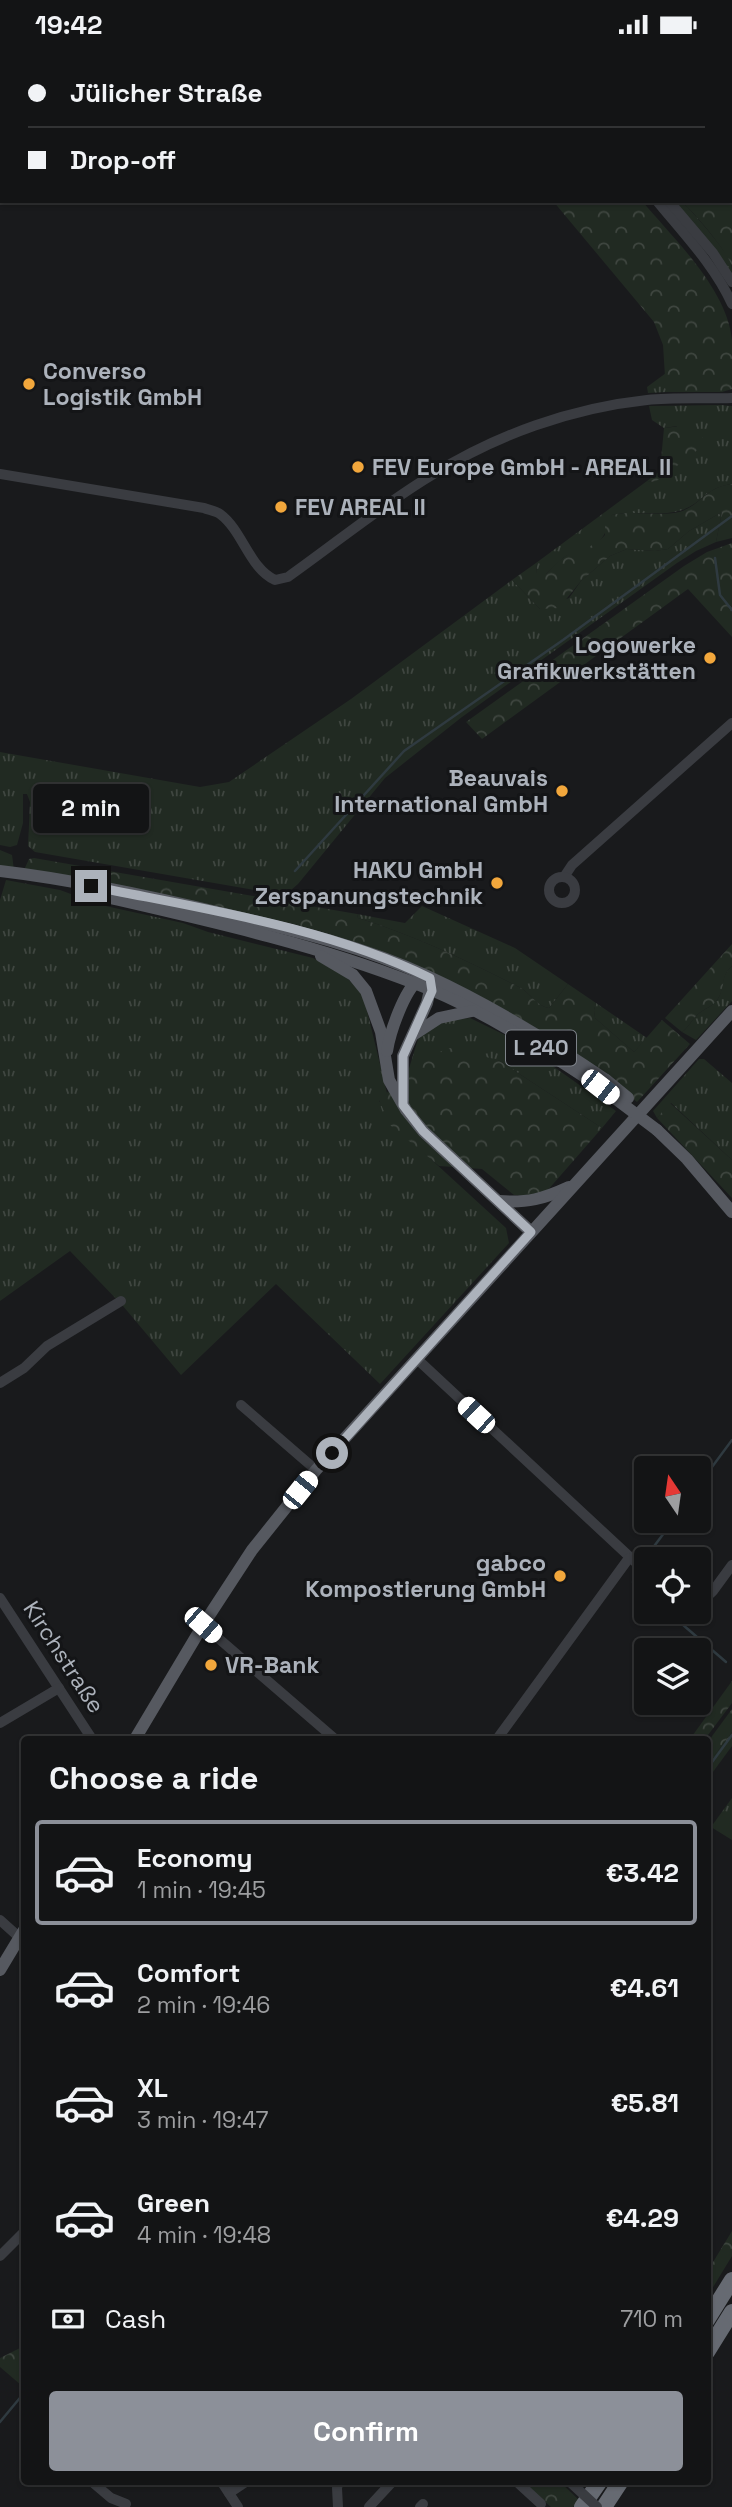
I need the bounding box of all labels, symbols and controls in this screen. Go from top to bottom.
text: 19:42 [35,8,103,42]
text: Jülicher Straße [70,76,263,110]
text: Drop-off [70,143,176,177]
place label: Converso Logistik GmbH [43,356,202,412]
marker: Converso Logistik GmbH [21,376,37,392]
place label: FEV Europe GmbH - AREAL II [372,452,671,482]
marker: FEV Europe GmbH - AREAL II [350,459,366,475]
place label: FEV AREAL II [295,492,426,522]
marker: FEV AREAL II [273,499,289,515]
place label: Logowerke Grafikwerkstätten [497,630,696,686]
marker: Logowerke Grafikwerkstätten [702,650,718,666]
place label: Beauvais International GmbH [334,763,548,819]
marker: Beauvais International GmbH [554,783,570,799]
callout: 2 min [33,785,149,833]
text: 2 min [61,793,121,823]
place label: HAKU GmbH Zerspanungstechnik [255,855,483,911]
route end [75,870,107,902]
marker: HAKU GmbH Zerspanungstechnik [489,875,505,891]
road number: L 240 [506,1031,576,1065]
car [577,1066,624,1108]
car [454,1393,499,1437]
route start [316,1437,348,1469]
north arrow [634,1456,710,1533]
map controls [634,1456,711,1715]
car [279,1467,322,1513]
button: locate [634,1547,711,1624]
place label: gabco Kompostierung GmbH [305,1548,546,1604]
marker: gabco Kompostierung GmbH [552,1568,568,1584]
street label: Kirchstraße [17,1595,111,1719]
car [181,1603,226,1647]
button: layers [634,1638,711,1715]
place label: VR-Bank [225,1650,319,1680]
marker: VR-Bank [203,1657,219,1673]
text: Choose a ride [49,1758,259,1798]
icon: car [53,1841,116,1904]
text: Economy [137,1841,253,1875]
text: €3.42 [606,1856,679,1890]
text: 1 min · 19:45 [137,1875,266,1905]
icon: car [53,1956,116,2019]
text: Comfort [137,1956,240,1990]
text: €4.61 [610,1971,679,2005]
text: 2 min · 19:46 [137,1990,270,2020]
icon: car [53,2071,116,2134]
text: XL [137,2071,168,2105]
text: €5.81 [611,2086,679,2120]
text: 3 min · 19:47 [137,2105,269,2135]
icon: car [53,2186,116,2249]
text: Green [137,2186,210,2220]
text: €4.29 [606,2201,679,2235]
text: 4 min · 19:48 [137,2220,271,2250]
icon: cash [49,2300,87,2338]
text: Cash [105,2302,166,2336]
text: 710 m [620,2304,683,2334]
button: Confirm [49,2391,683,2471]

